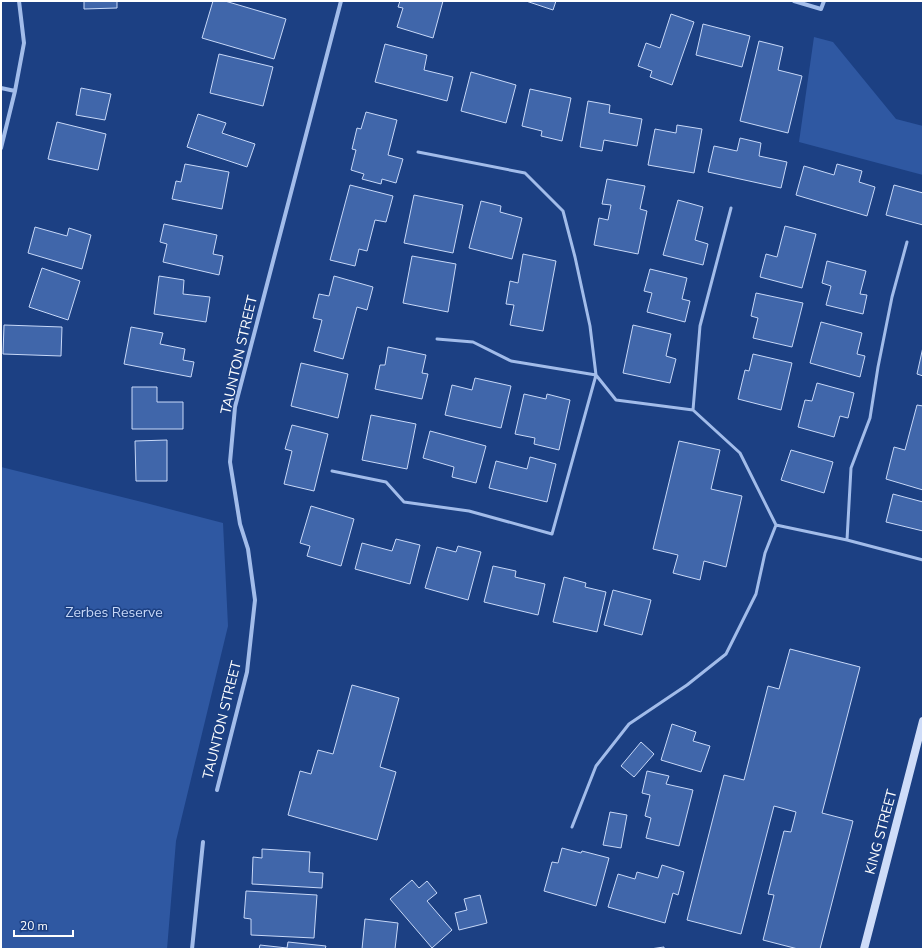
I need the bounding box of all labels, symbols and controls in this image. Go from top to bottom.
street label: TAUNTON STREET [216,293,262,416]
park label: Zerbes Reserve [65,603,163,622]
street label: TAUNTON STREET [198,658,246,781]
street label: KING STREET [861,787,902,877]
scale bar [14,912,73,938]
text: 20 m [20,918,48,934]

